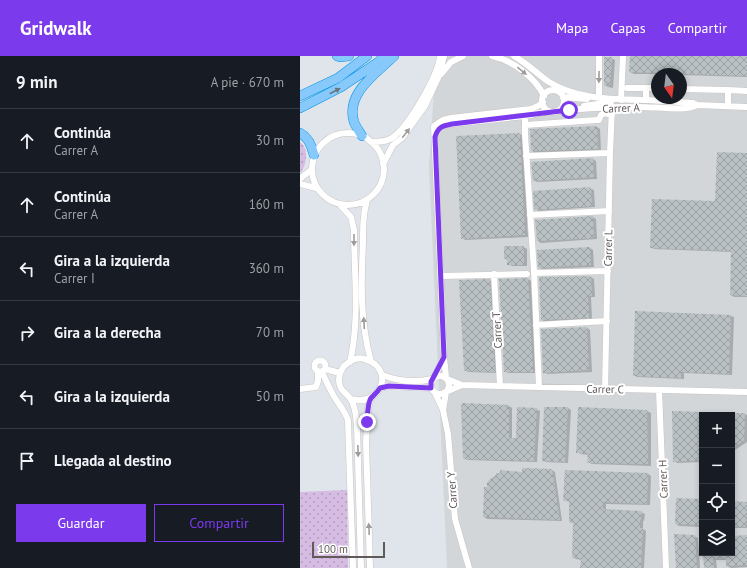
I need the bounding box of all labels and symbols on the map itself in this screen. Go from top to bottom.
one-way arrow [516,66,527,75]
north arrow [651,68,687,104]
one-way arrow [596,71,602,84]
one-way arrow [329,87,340,94]
street label: Carrer A [602,100,640,116]
route start [560,101,578,119]
one-way arrow [402,127,411,138]
street label: Carrer L [601,229,615,267]
one-way arrow [351,234,357,247]
street label: Carrer T [489,311,505,349]
one-way arrow [361,316,367,329]
street label: Carrer C [586,382,624,396]
route end [358,413,376,431]
one-way arrow [355,445,361,458]
street label: Carrer H [655,459,671,499]
street label: Carrer Y [444,470,460,509]
one-way arrow [365,523,372,535]
scale bar [312,540,385,559]

